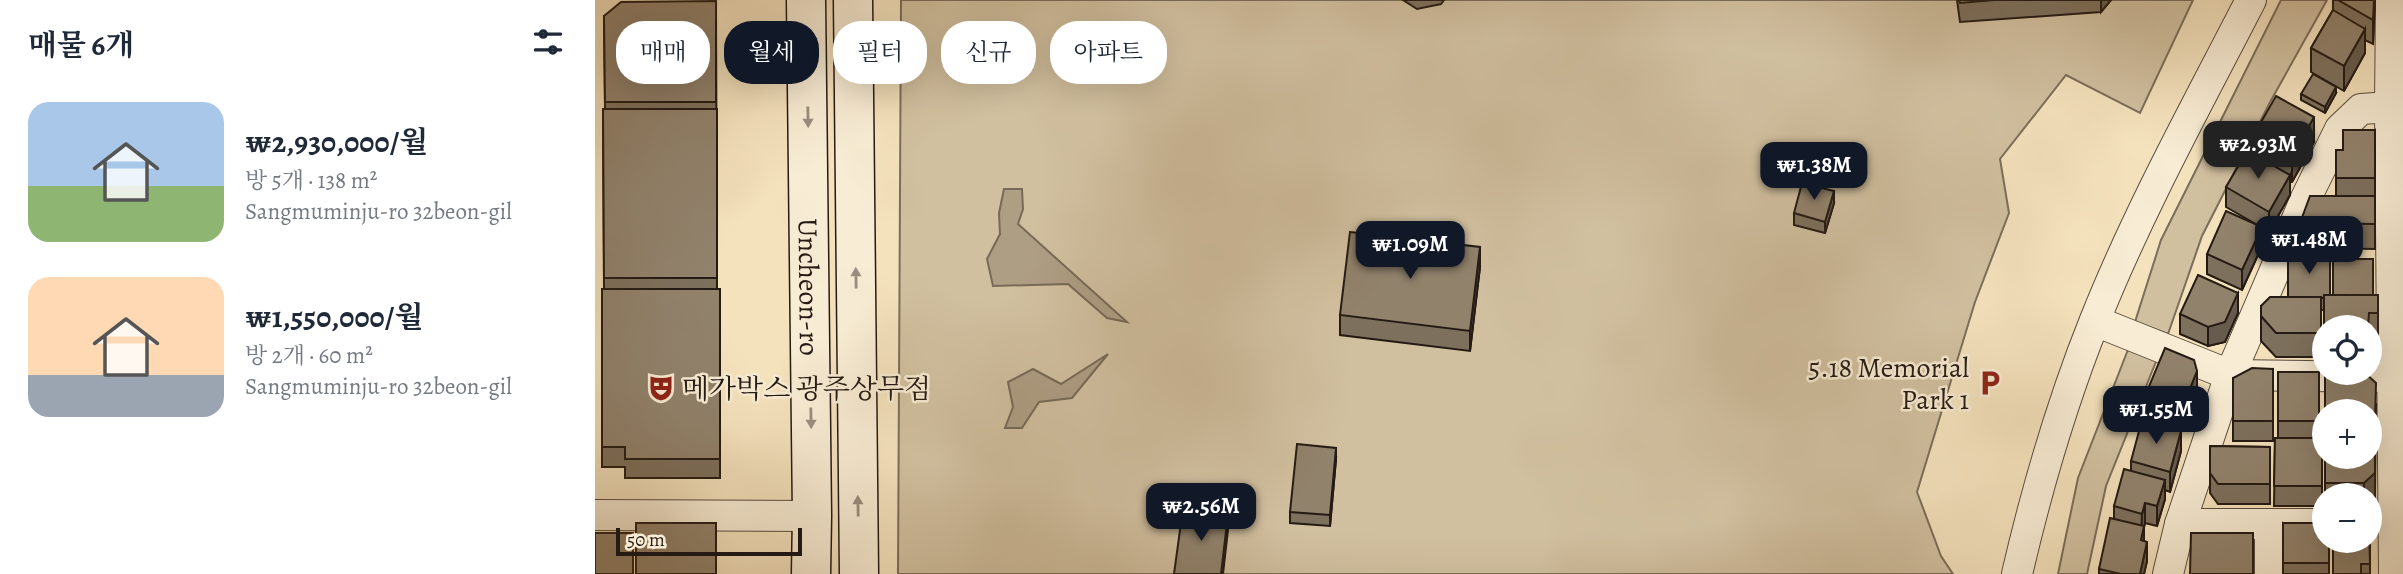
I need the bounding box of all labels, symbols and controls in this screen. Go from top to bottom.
chip: 매매 [616,21,710,84]
chip: 월세 [724,21,819,84]
chip: 필터 [833,21,927,84]
chip: 신규 [941,21,1036,84]
chip: 아파트 [1050,21,1167,84]
icon: filters [529,23,567,61]
text: 매물 6개 [28,25,134,65]
one-way arrow [802,106,813,128]
text: ₩2,930,000/월 [245,122,428,162]
pin: ₩2.93M [2201,122,2315,181]
text: ₩2.93M [2219,128,2297,159]
icon: home [84,130,168,214]
pin: ₩1.38M [1757,142,1871,202]
text: ₩1.38M [1776,149,1852,180]
text: 방 5개 · 138 m² [245,165,377,196]
text: Sangmuminju-ro 32beon-gil [245,196,512,227]
pin: ₩1.48M [2252,216,2366,276]
street label: Uncheon-ro [789,218,828,356]
pin: ₩1.09M [1353,222,1467,281]
text: ₩1.48M [2271,223,2347,254]
text: ₩1.09M [1372,228,1448,259]
one-way arrow [850,267,862,289]
text: ₩1,550,000/월 [245,297,423,337]
icon: home [84,305,168,389]
map controls [2312,315,2382,553]
button: locate [2312,315,2382,385]
text: 방 2개 · 60 m² [245,340,373,371]
place label: 5.18 Memorial Park 1 [1808,349,1969,419]
parking icon: 5.18 Memorial Park 1 [1975,368,2005,398]
place label: 메가박스 광주상무점 [682,370,931,408]
text: Sangmuminju-ro 32beon-gil [245,371,512,402]
theatre icon: 메가박스 광주상무점 [646,373,676,403]
pin: ₩1.55M [2099,386,2213,446]
text: ₩1.55M [2119,393,2193,424]
button: + [2312,399,2382,469]
one-way arrow [805,407,817,429]
button: − [2312,483,2382,553]
pin: ₩2.56M [1144,484,1258,543]
text: ₩2.56M [1162,490,1240,521]
one-way arrow [852,495,864,517]
scale bar [616,525,801,557]
text: 50 m [627,527,665,553]

